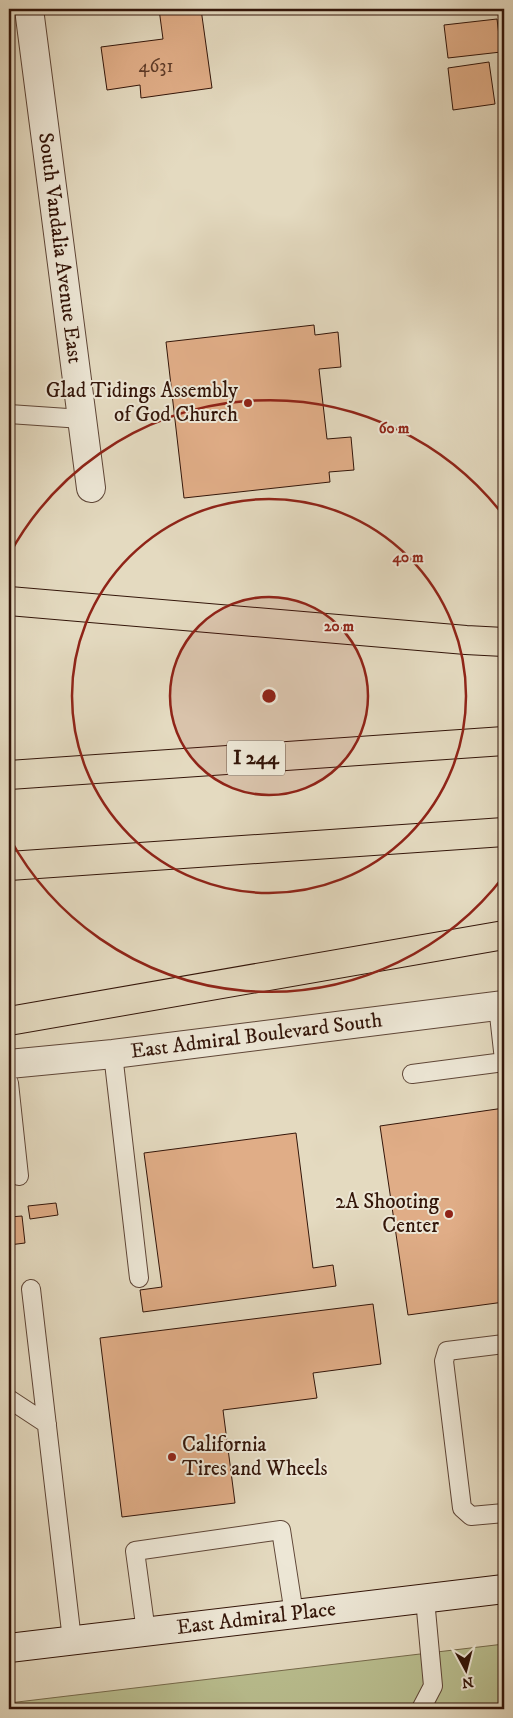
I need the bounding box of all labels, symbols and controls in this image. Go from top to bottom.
house number: 4631 [139,55,173,78]
street label: South Vandalia Avenue East [32,131,88,365]
place label: Glad Tidings Assembly of God Church [46,378,239,428]
marker: Glad Tidings Assembly of God Church [242,397,254,409]
text: 60 m [379,419,410,438]
text: 40 m [391,548,424,567]
text: 20 m [324,617,355,636]
centre of rings [260,687,278,705]
road number: I 244 [227,740,285,776]
street label: East Admiral Boulevard South [129,1007,384,1065]
place label: 2A Shooting Center [335,1189,440,1239]
marker: 2A Shooting Center [443,1208,455,1220]
place label: California Tires and Wheels [182,1432,328,1482]
marker: California Tires and Wheels [166,1451,178,1463]
street label: East Admiral Place [175,1596,337,1641]
north arrow [440,1646,490,1696]
text: N [460,1672,474,1692]

